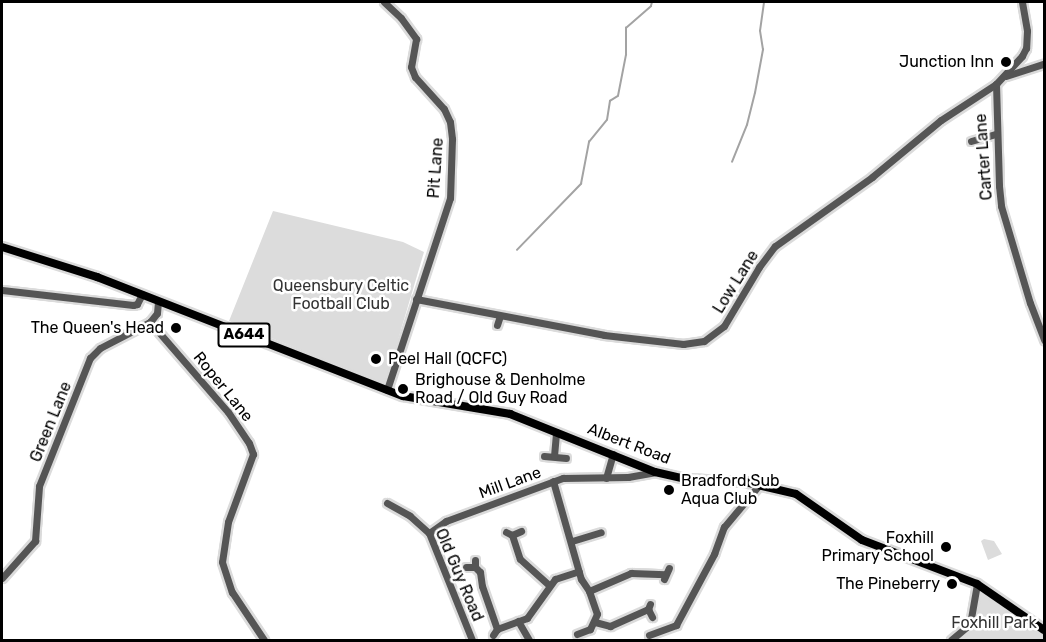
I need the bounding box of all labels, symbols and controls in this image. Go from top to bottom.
place label: Junction Inn [899,52,994,72]
marker: Junction Inn [999,55,1013,69]
street label: Carter Lane [971,113,997,201]
street label: Pit Lane [424,137,448,199]
street label: Low Lane [709,247,763,317]
park label: Queensbury Celtic Football Club [273,276,409,314]
place label: The Queen's Head [31,318,164,338]
marker: The Queen's Head [169,321,183,335]
road number: A644 [217,323,271,347]
street label: Roper Lane [189,348,257,426]
place label: Peel Hall (QCFC) [388,349,507,369]
marker: Peel Hall (QCFC) [369,352,383,366]
place label: Brighouse & Denholme Road / Old Guy Road [415,370,585,408]
street label: Green Lane [26,379,76,465]
marker: Brighouse & Denholme Road / Old Guy Road [396,382,410,396]
street label: Albert Road [585,419,673,469]
street label: Mill Lane [476,463,544,503]
place label: Bradford Sub Aqua Club [681,471,780,509]
marker: Bradford Sub Aqua Club [662,483,676,497]
street label: Old Guy Road [431,526,487,624]
place label: Foxhill Primary School [821,528,934,566]
marker: Foxhill Primary School [939,540,953,554]
place label: The Pineberry [836,574,940,594]
marker: The Pineberry [945,577,959,591]
park label: Foxhill Park [951,613,1037,633]

